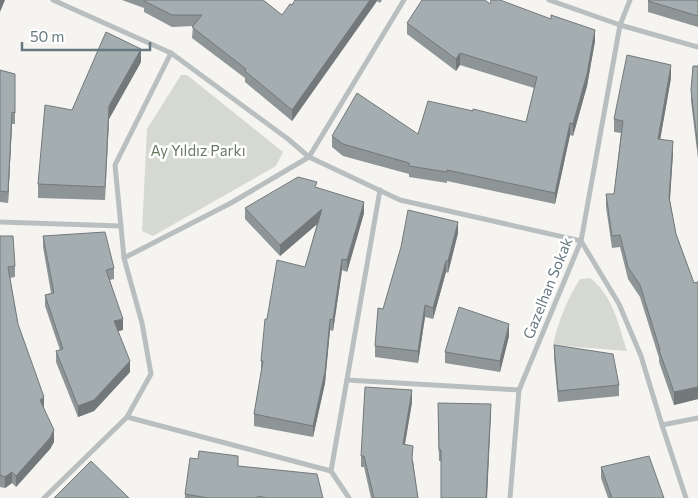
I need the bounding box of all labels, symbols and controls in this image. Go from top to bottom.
scale bar [22,20,150,52]
text: 50 m [30,27,64,45]
park label: Ay Yıldız Parkı [151,141,246,159]
street label: Gazelhan Sokak [518,235,576,341]

